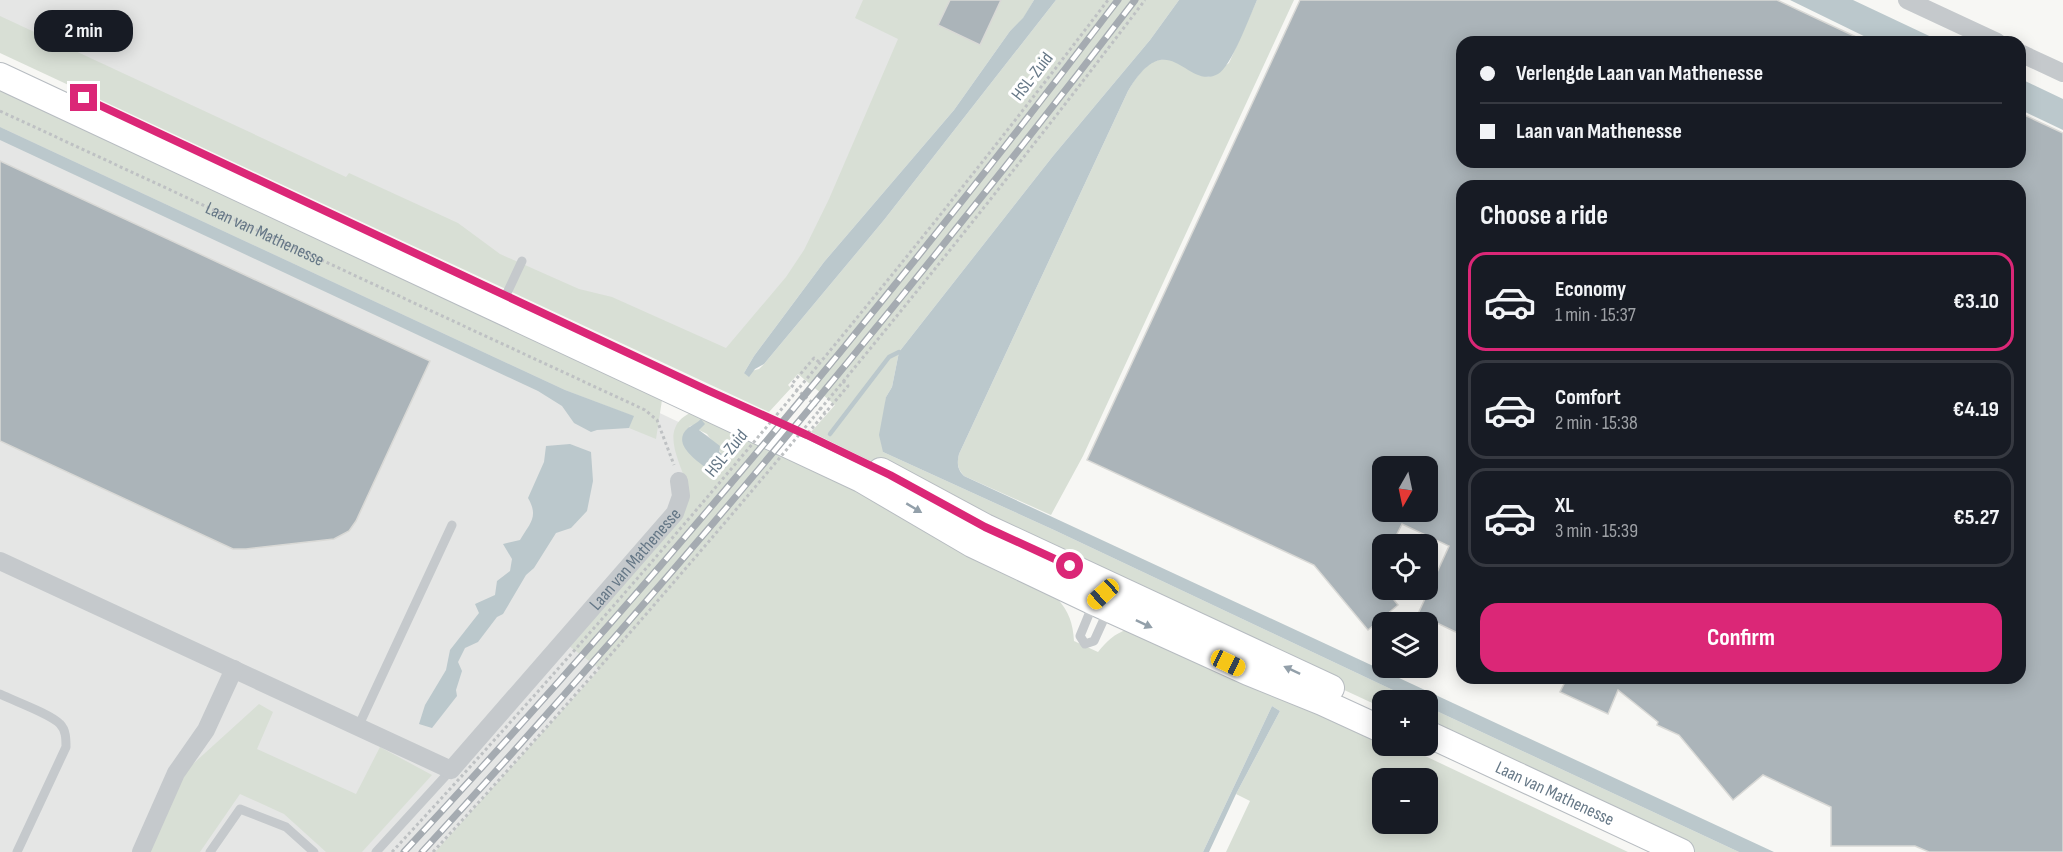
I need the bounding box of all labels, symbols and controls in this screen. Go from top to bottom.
callout: 2 min [34,11,134,53]
text: 2 min [64,19,103,43]
street label: HSL-Zuid [1007,48,1058,104]
text: Verlengde Laan van Mathenesse [1516,60,1763,87]
route end [70,84,97,111]
text: Laan van Mathenesse [1516,118,1682,145]
street label: Laan van Mathenesse [202,198,327,271]
text: Choose a ride [1480,200,1608,232]
icon: car [1483,275,1537,329]
text: Economy [1555,276,1626,303]
text: €3.10 [1953,288,1999,315]
text: 1 min · 15:37 [1555,303,1636,327]
icon: car [1483,383,1537,437]
text: Comfort [1555,384,1621,411]
text: €4.19 [1953,396,1999,423]
text: 2 min · 15:38 [1555,411,1638,435]
street label: HSL-Zuid [701,425,752,481]
north arrow [1372,456,1438,522]
map controls [1372,456,1438,834]
icon: car [1483,491,1537,545]
text: XL [1555,492,1574,519]
one-way arrow [906,503,922,514]
street label: Laan van Mathenesse [585,504,685,615]
text: €5.27 [1953,504,1999,531]
text: 3 min · 15:39 [1555,519,1638,543]
button: locate [1372,534,1438,600]
route start [1056,552,1083,579]
car [1084,575,1122,613]
button: Confirm [1480,603,2002,672]
button: layers [1372,612,1438,678]
one-way arrow [1135,620,1152,629]
car [1208,647,1248,679]
one-way arrow [1282,665,1300,675]
button: + [1372,690,1438,756]
street label: Laan van Mathenesse [1492,757,1617,830]
button: − [1372,768,1438,834]

